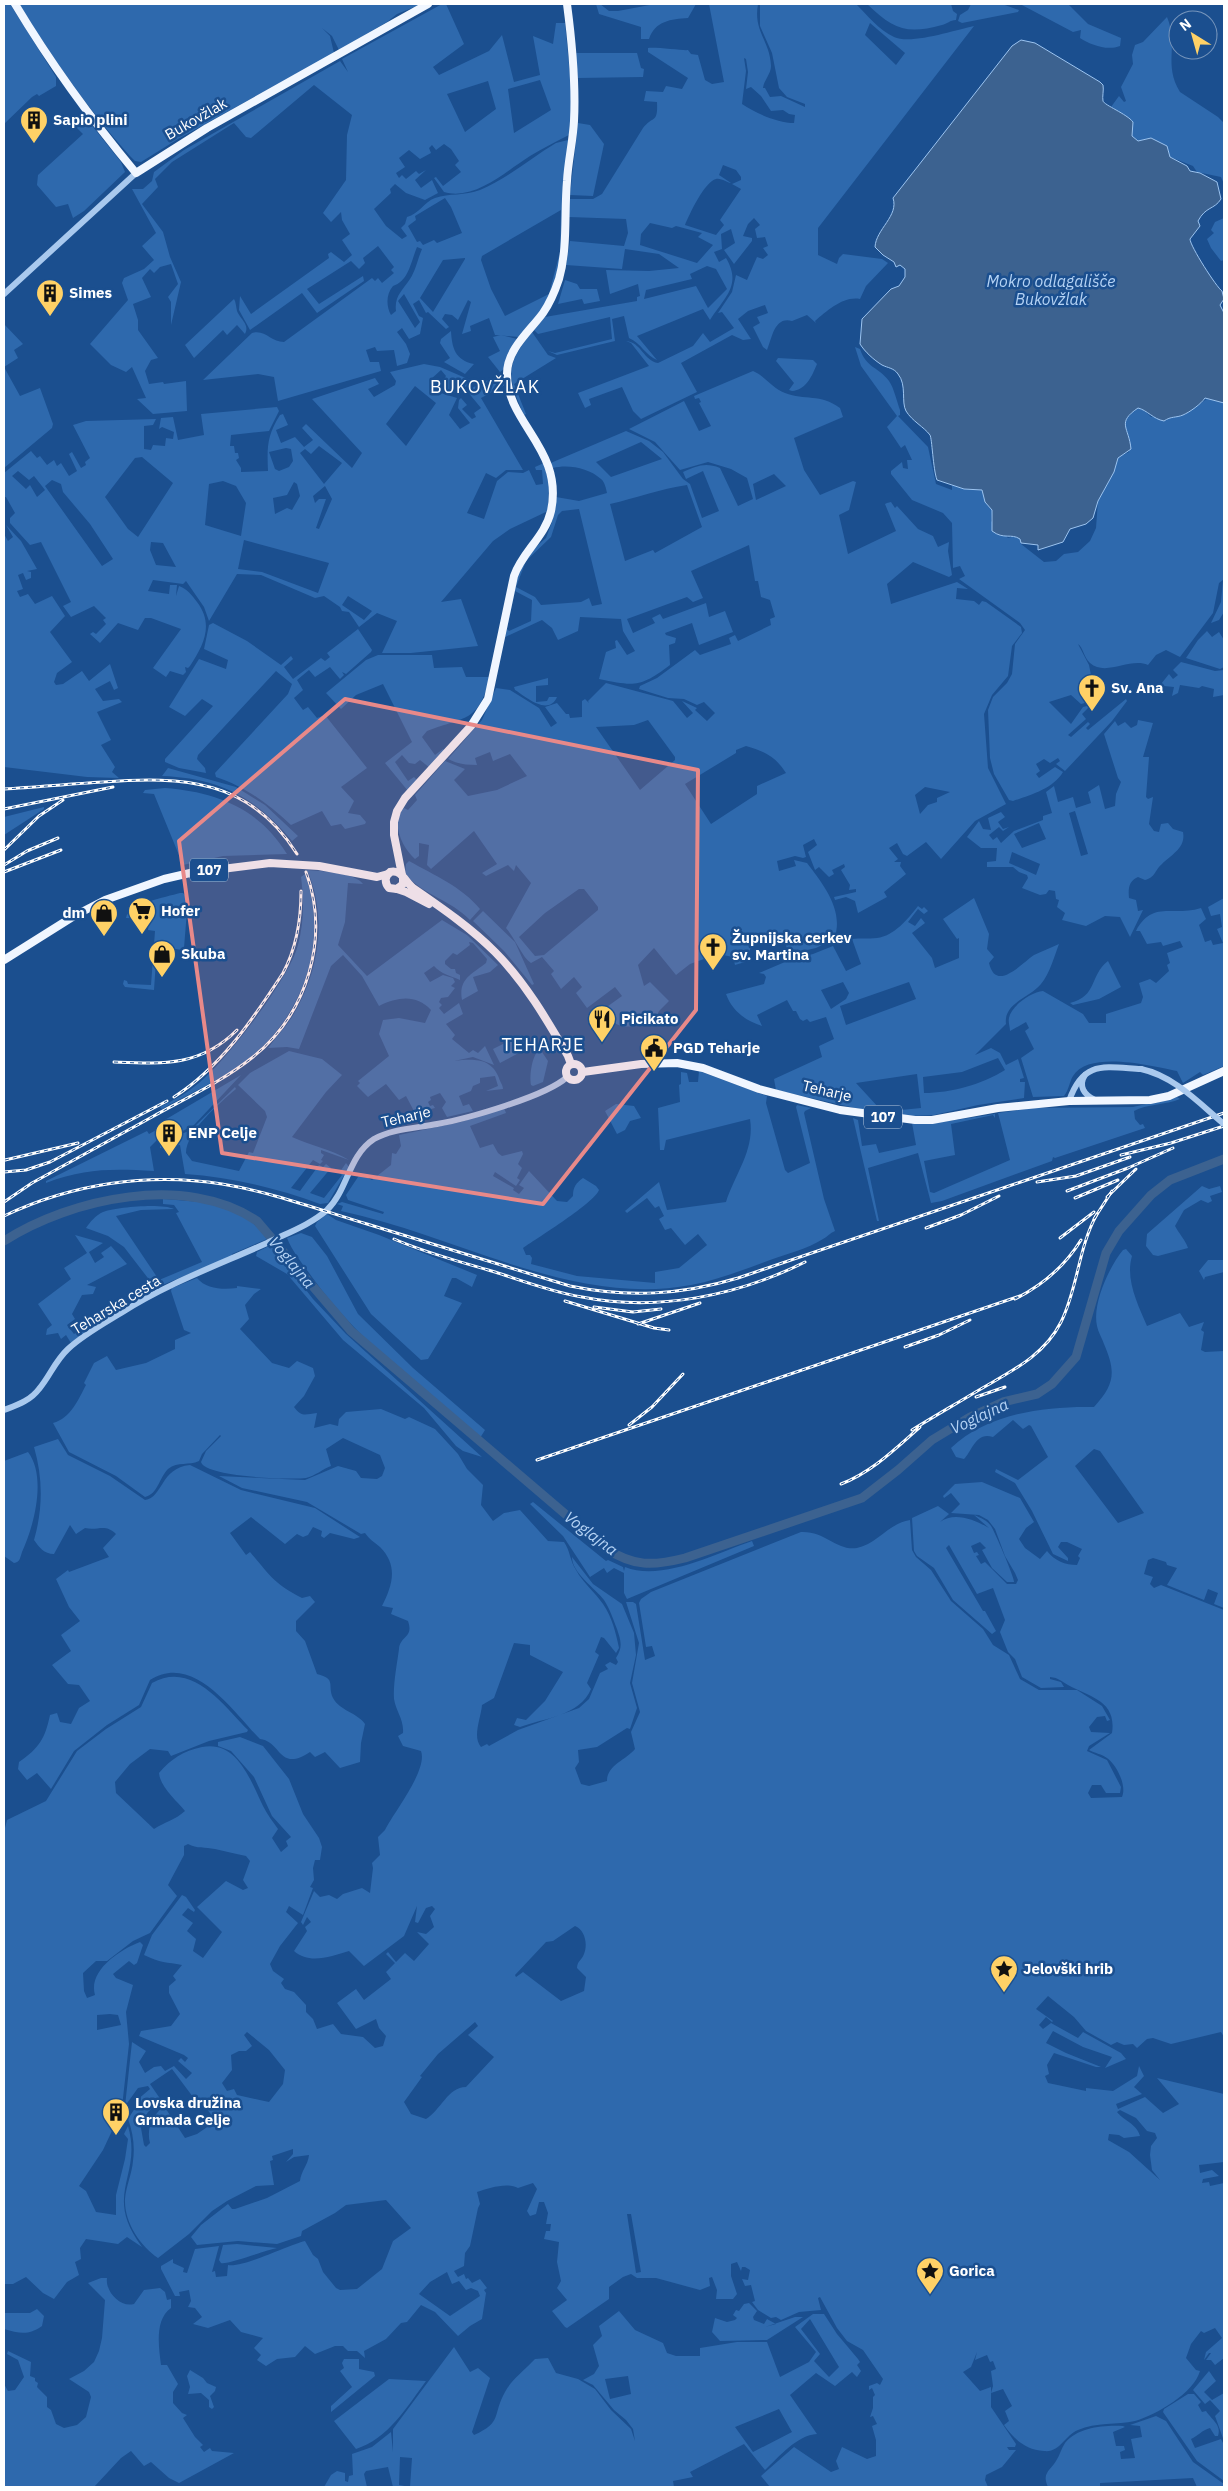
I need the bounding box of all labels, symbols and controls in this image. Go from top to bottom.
north arrow [1168,10,1218,60]
text: N [1176,14,1195,35]
street label: Bukovžlak [161,93,230,144]
building icon: Sapio plini [19,105,49,144]
place label: Sapio plini [53,110,128,129]
water label: Mokro odlagališče Bukovžlak [987,271,1115,309]
building icon: Simes [35,278,65,317]
place label: Simes [69,283,112,302]
district label: BUKOVŽLAK [430,375,540,398]
church icon: Sv. Ana [1077,673,1107,712]
place label: Sv. Ana [1111,678,1164,697]
road number: 107 [190,858,228,882]
supermarket icon: Hofer [127,896,157,935]
shop icon: dm [89,898,119,937]
place label: Hofer [161,901,200,920]
place label: dm [62,903,85,922]
place label: Župnijska cerkev sv. Martina [732,928,852,964]
church icon: Župnijska cerkev sv. Martina [698,932,728,971]
shop icon: Skuba [147,939,177,978]
place label: Skuba [181,944,226,963]
restaurant icon: Picikato [587,1004,617,1043]
place label: Picikato [621,1009,678,1028]
district label: TEHARJE [502,1033,584,1056]
public building icon: PGD Teharje [639,1033,669,1072]
place label: PGD Teharje [673,1038,760,1057]
street label: Teharje [801,1076,854,1105]
street label: Teharje [379,1102,432,1131]
road number: 107 [864,1106,902,1128]
building icon: ENP Celje [154,1118,184,1157]
place label: ENP Celje [188,1123,257,1142]
water label: Voglajna [264,1232,320,1292]
street label: Teharska cesta [68,1270,164,1339]
water label: Voglajna [947,1394,1011,1438]
water label: Voglajna [560,1506,622,1560]
place icon: Jelovški hrib [989,1954,1019,1993]
place label: Jelovški hrib [1023,1959,1113,1978]
place label: Lovska družina Grmada Celje [135,2093,242,2129]
building icon: Lovska družina Grmada Celje [101,2097,131,2136]
place icon: Gorica [915,2256,945,2295]
place label: Gorica [949,2261,995,2280]

